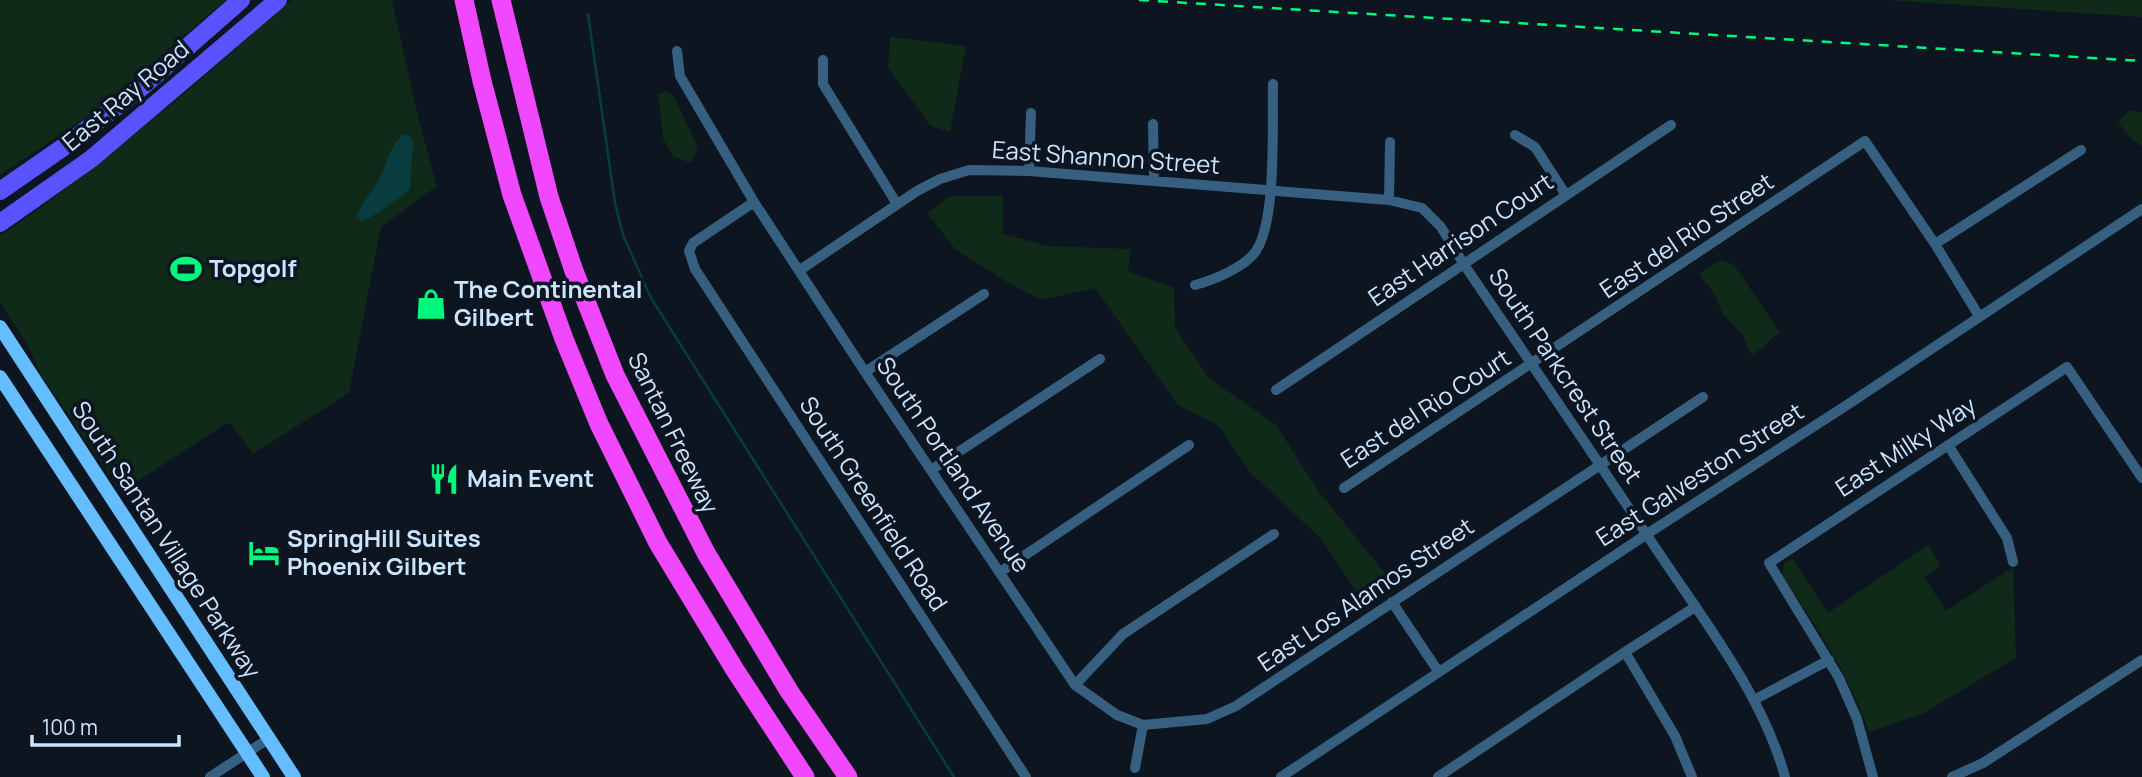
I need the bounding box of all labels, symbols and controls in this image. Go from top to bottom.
street label: East Ray Road [55,32,195,158]
street label: East Shannon Street [991,132,1221,181]
street label: East del Rio Street [1593,164,1779,305]
street label: East Harrison Court [1361,165,1559,313]
place label: Topgolf [209,251,297,284]
sports icon: Topgolf [169,252,203,286]
street label: South Parkcrest Street [1482,261,1651,489]
place label: The Continental Gilbert [454,272,642,333]
shop icon: The Continental Gilbert [414,287,448,321]
street label: East del Rio Court [1334,340,1516,475]
street label: Santan Freeway [621,346,728,519]
street label: South Portland Avenue [870,350,1039,578]
street label: East Milky Way [1829,388,1982,504]
street label: South Greenfield Road [793,390,956,617]
street label: South Santan Village Parkway [65,394,270,684]
street label: East Galveston Street [1589,394,1809,553]
place label: Main Event [467,461,594,494]
restaurant icon: Main Event [427,462,461,496]
street label: East Los Alamos Street [1251,509,1480,678]
place label: SpringHill Suites Phoenix Gilbert [287,521,481,582]
hotel icon: SpringHill Suites Phoenix Gilbert [247,536,281,570]
scale bar [32,704,178,748]
text: 100 m [42,713,98,741]

